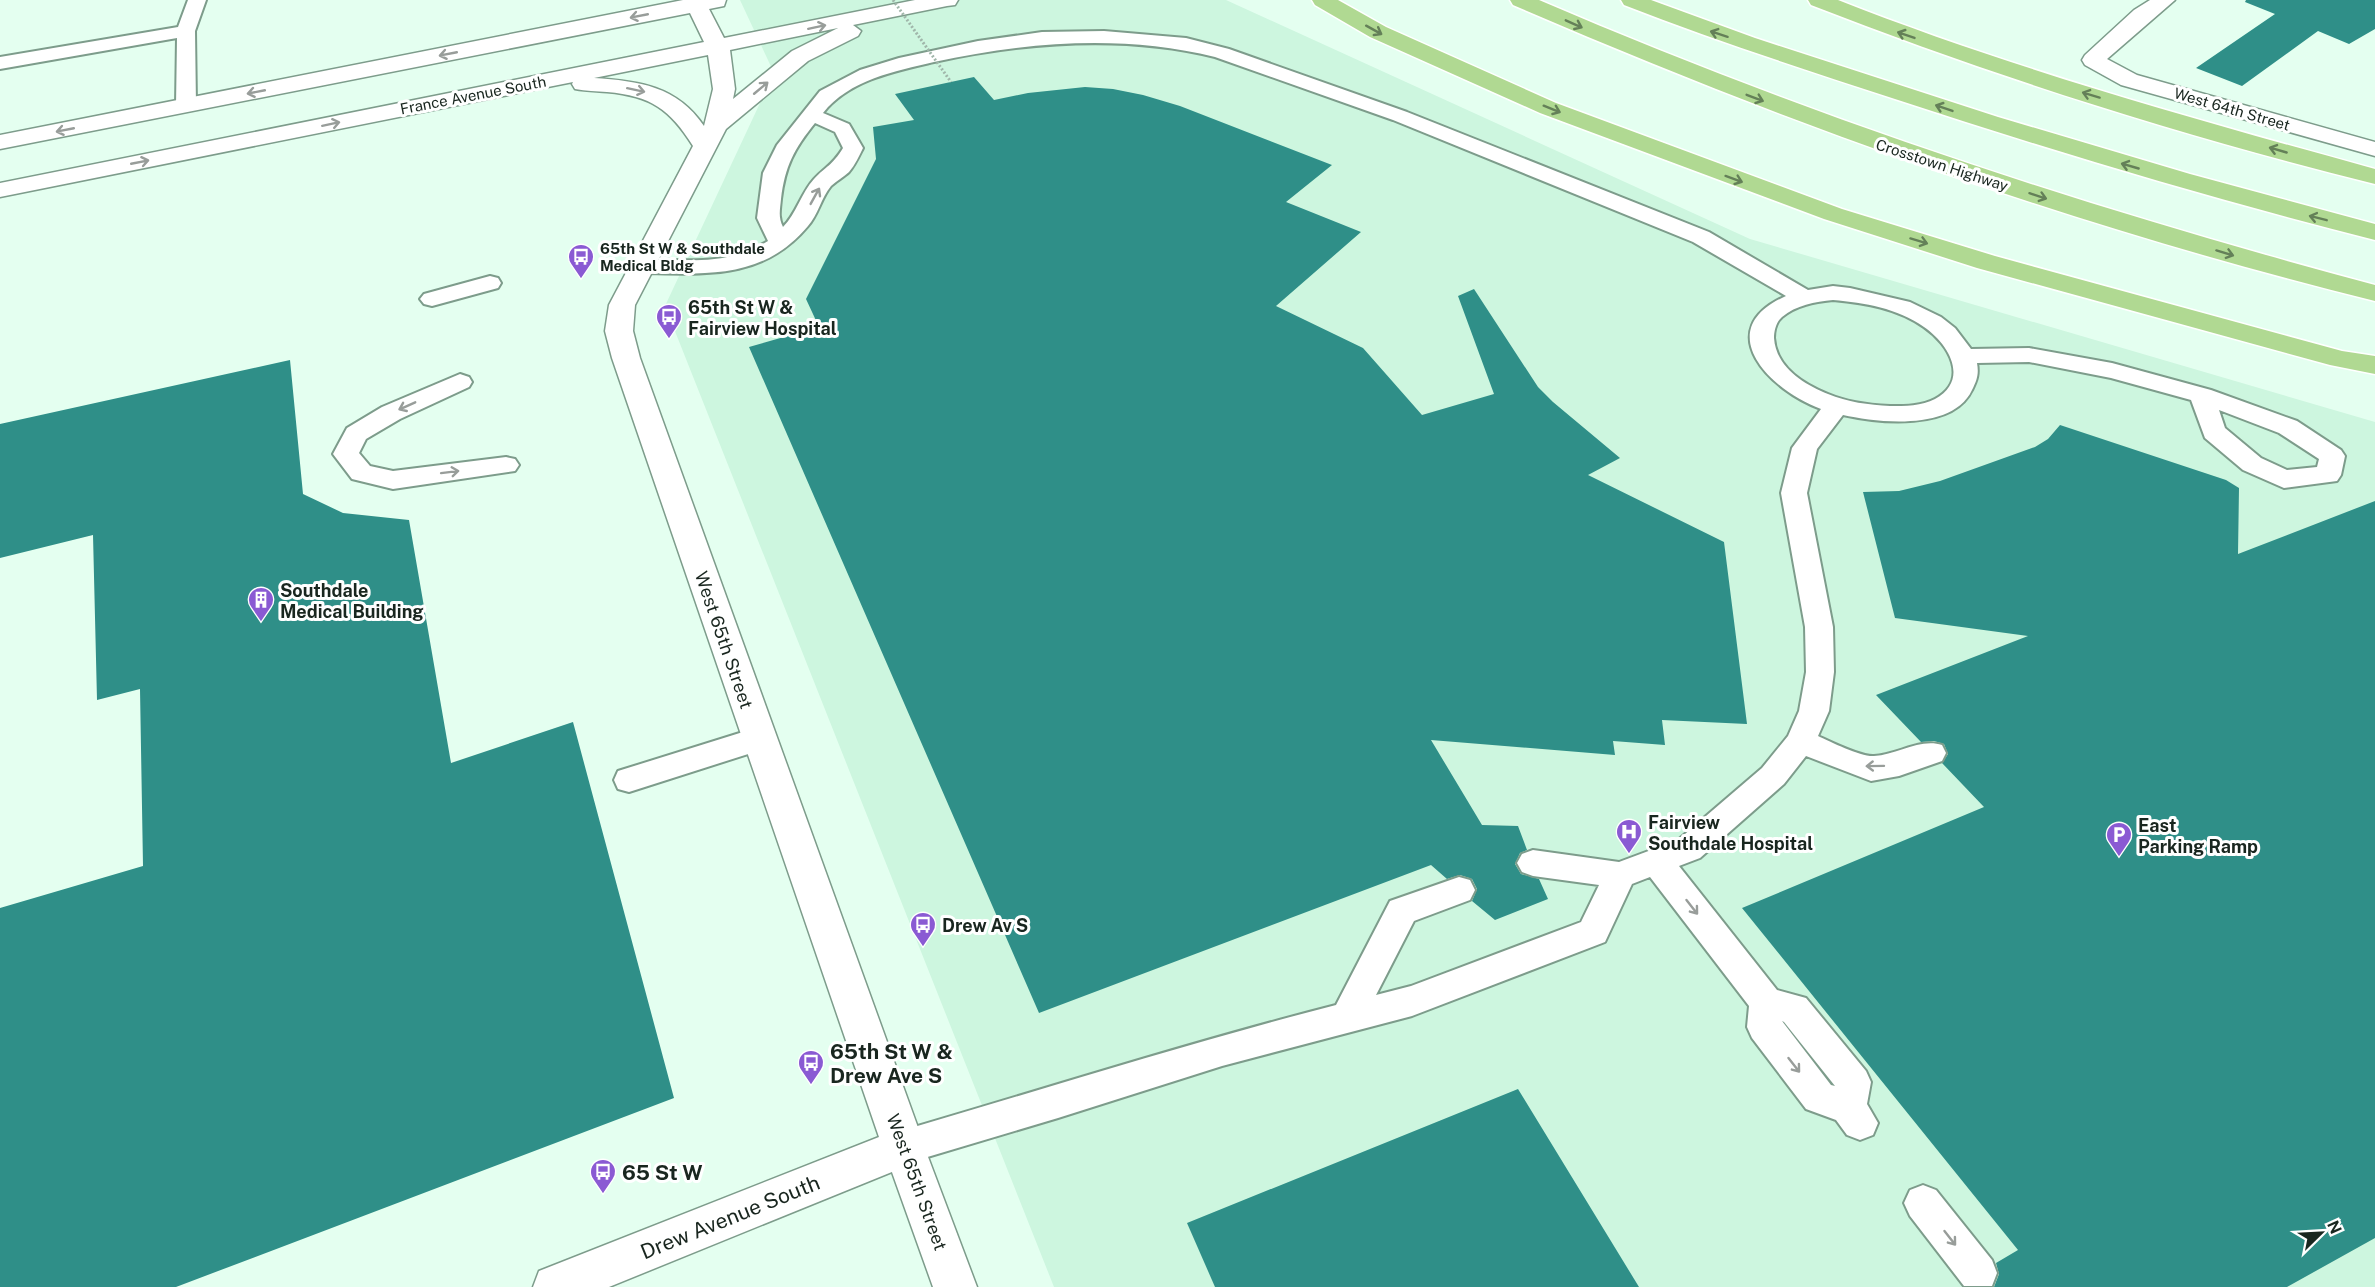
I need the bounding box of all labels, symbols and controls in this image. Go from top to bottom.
one-way arrow [630,11,649,22]
one-way arrow [1565,19,1583,30]
one-way arrow [807,20,826,32]
one-way arrow [1365,24,1382,36]
one-way arrow [1710,28,1729,39]
one-way arrow [1897,28,1916,39]
one-way arrow [438,49,458,60]
street label: France Avenue South [399,73,547,117]
one-way arrow [753,81,769,94]
street label: West 64th Street [2172,84,2292,134]
one-way arrow [626,85,645,97]
one-way arrow [247,87,267,98]
one-way arrow [2082,89,2101,100]
one-way arrow [1745,94,1763,105]
one-way arrow [1935,102,1954,113]
one-way arrow [1542,104,1560,115]
one-way arrow [321,118,340,129]
one-way arrow [56,125,75,136]
street label: Crosstown Highway [1874,136,2010,194]
one-way arrow [2269,144,2288,155]
one-way arrow [129,156,149,167]
one-way arrow [2121,160,2140,171]
one-way arrow [1724,174,1743,185]
one-way arrow [809,188,821,205]
one-way arrow [2028,191,2047,202]
one-way arrow [2309,211,2328,223]
one-way arrow [1909,236,1928,247]
place label: 65th St W & Southdale Medical Bldg [600,240,765,274]
bus stop icon: 65th St W & Southdale Medical Bldg [566,242,596,280]
one-way arrow [2215,248,2234,259]
place label: 65th St W & Fairview Hospital [688,297,837,339]
bus stop icon: 65th St W & Fairview Hospital [654,302,684,340]
one-way arrow [398,401,416,412]
one-way arrow [439,467,459,478]
street label: West 65th Street [691,569,757,711]
place label: Southdale Medical Building [280,580,424,622]
building icon: Southdale Medical Building [246,585,276,623]
one-way arrow [1866,761,1886,772]
place label: Fairview Southdale Hospital [1648,812,1813,854]
place label: East Parking Ramp [2138,815,2258,857]
hospital icon: Fairview Southdale Hospital [1614,817,1644,855]
parking icon: East Parking Ramp [2104,820,2134,858]
one-way arrow [1685,899,1698,915]
bus stop icon: Drew Av S [908,910,938,948]
place label: Drew Av S [942,915,1028,936]
place label: 65th St W & Drew Ave S [830,1039,953,1088]
bus stop icon: 65th St W & Drew Ave S [796,1048,826,1086]
one-way arrow [1787,1057,1800,1073]
street label: West 65th Street [883,1111,951,1253]
bus stop icon: 65 St W [588,1157,618,1195]
place label: 65 St W [622,1160,702,1185]
street label: Drew Avenue South [637,1170,823,1264]
north arrow [2291,1203,2351,1263]
text: N [2323,1218,2345,1237]
one-way arrow [1944,1230,1957,1246]

